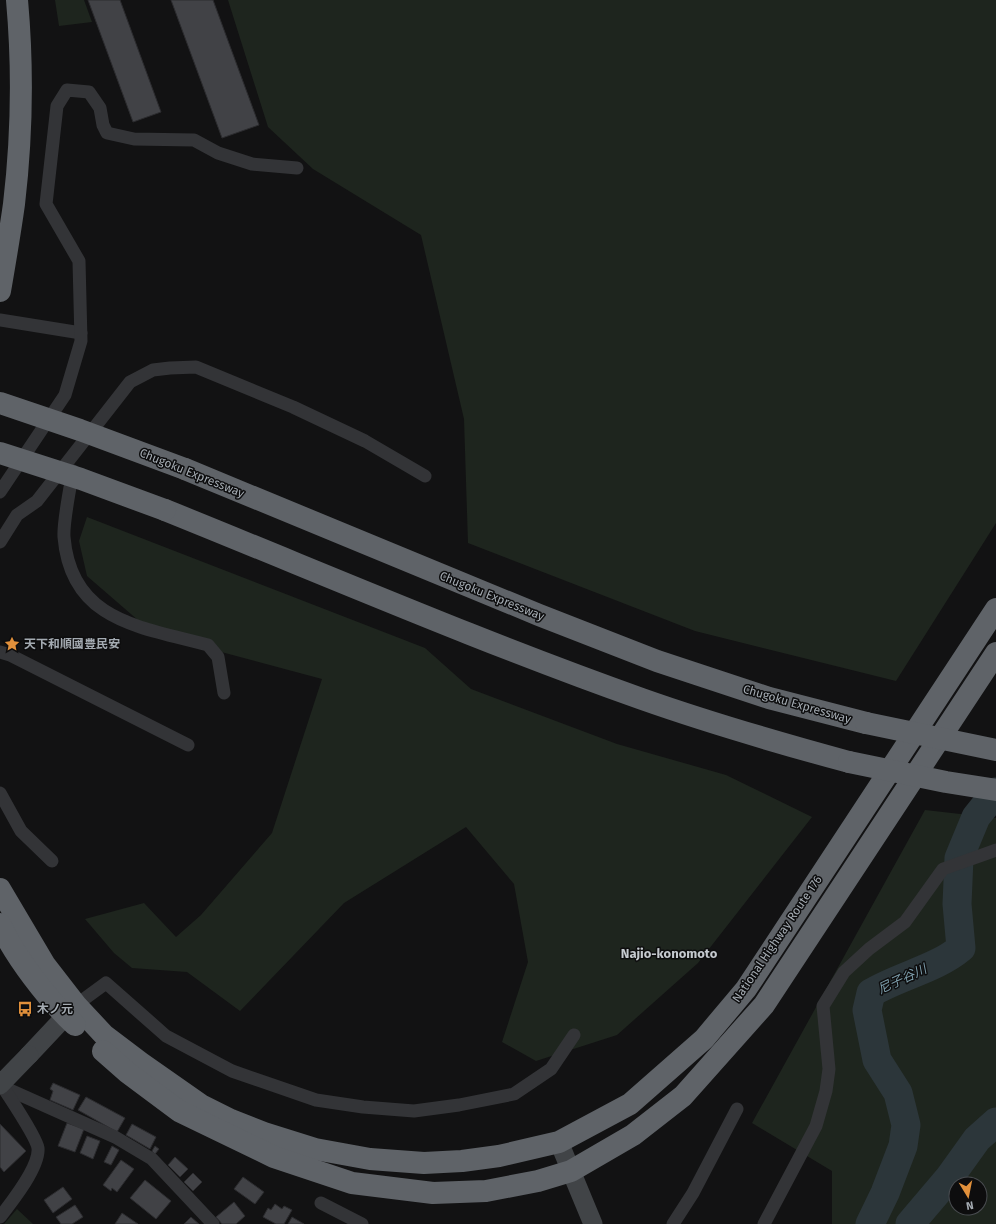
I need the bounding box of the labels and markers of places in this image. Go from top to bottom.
place icon: 天下和順國豊民安 [3,635,21,653]
place label: 天下和順國豊民安 [24,637,120,651]
bus stop icon: 木ノ元 [16,1000,34,1018]
place label: 木ノ元 [37,1002,73,1016]

